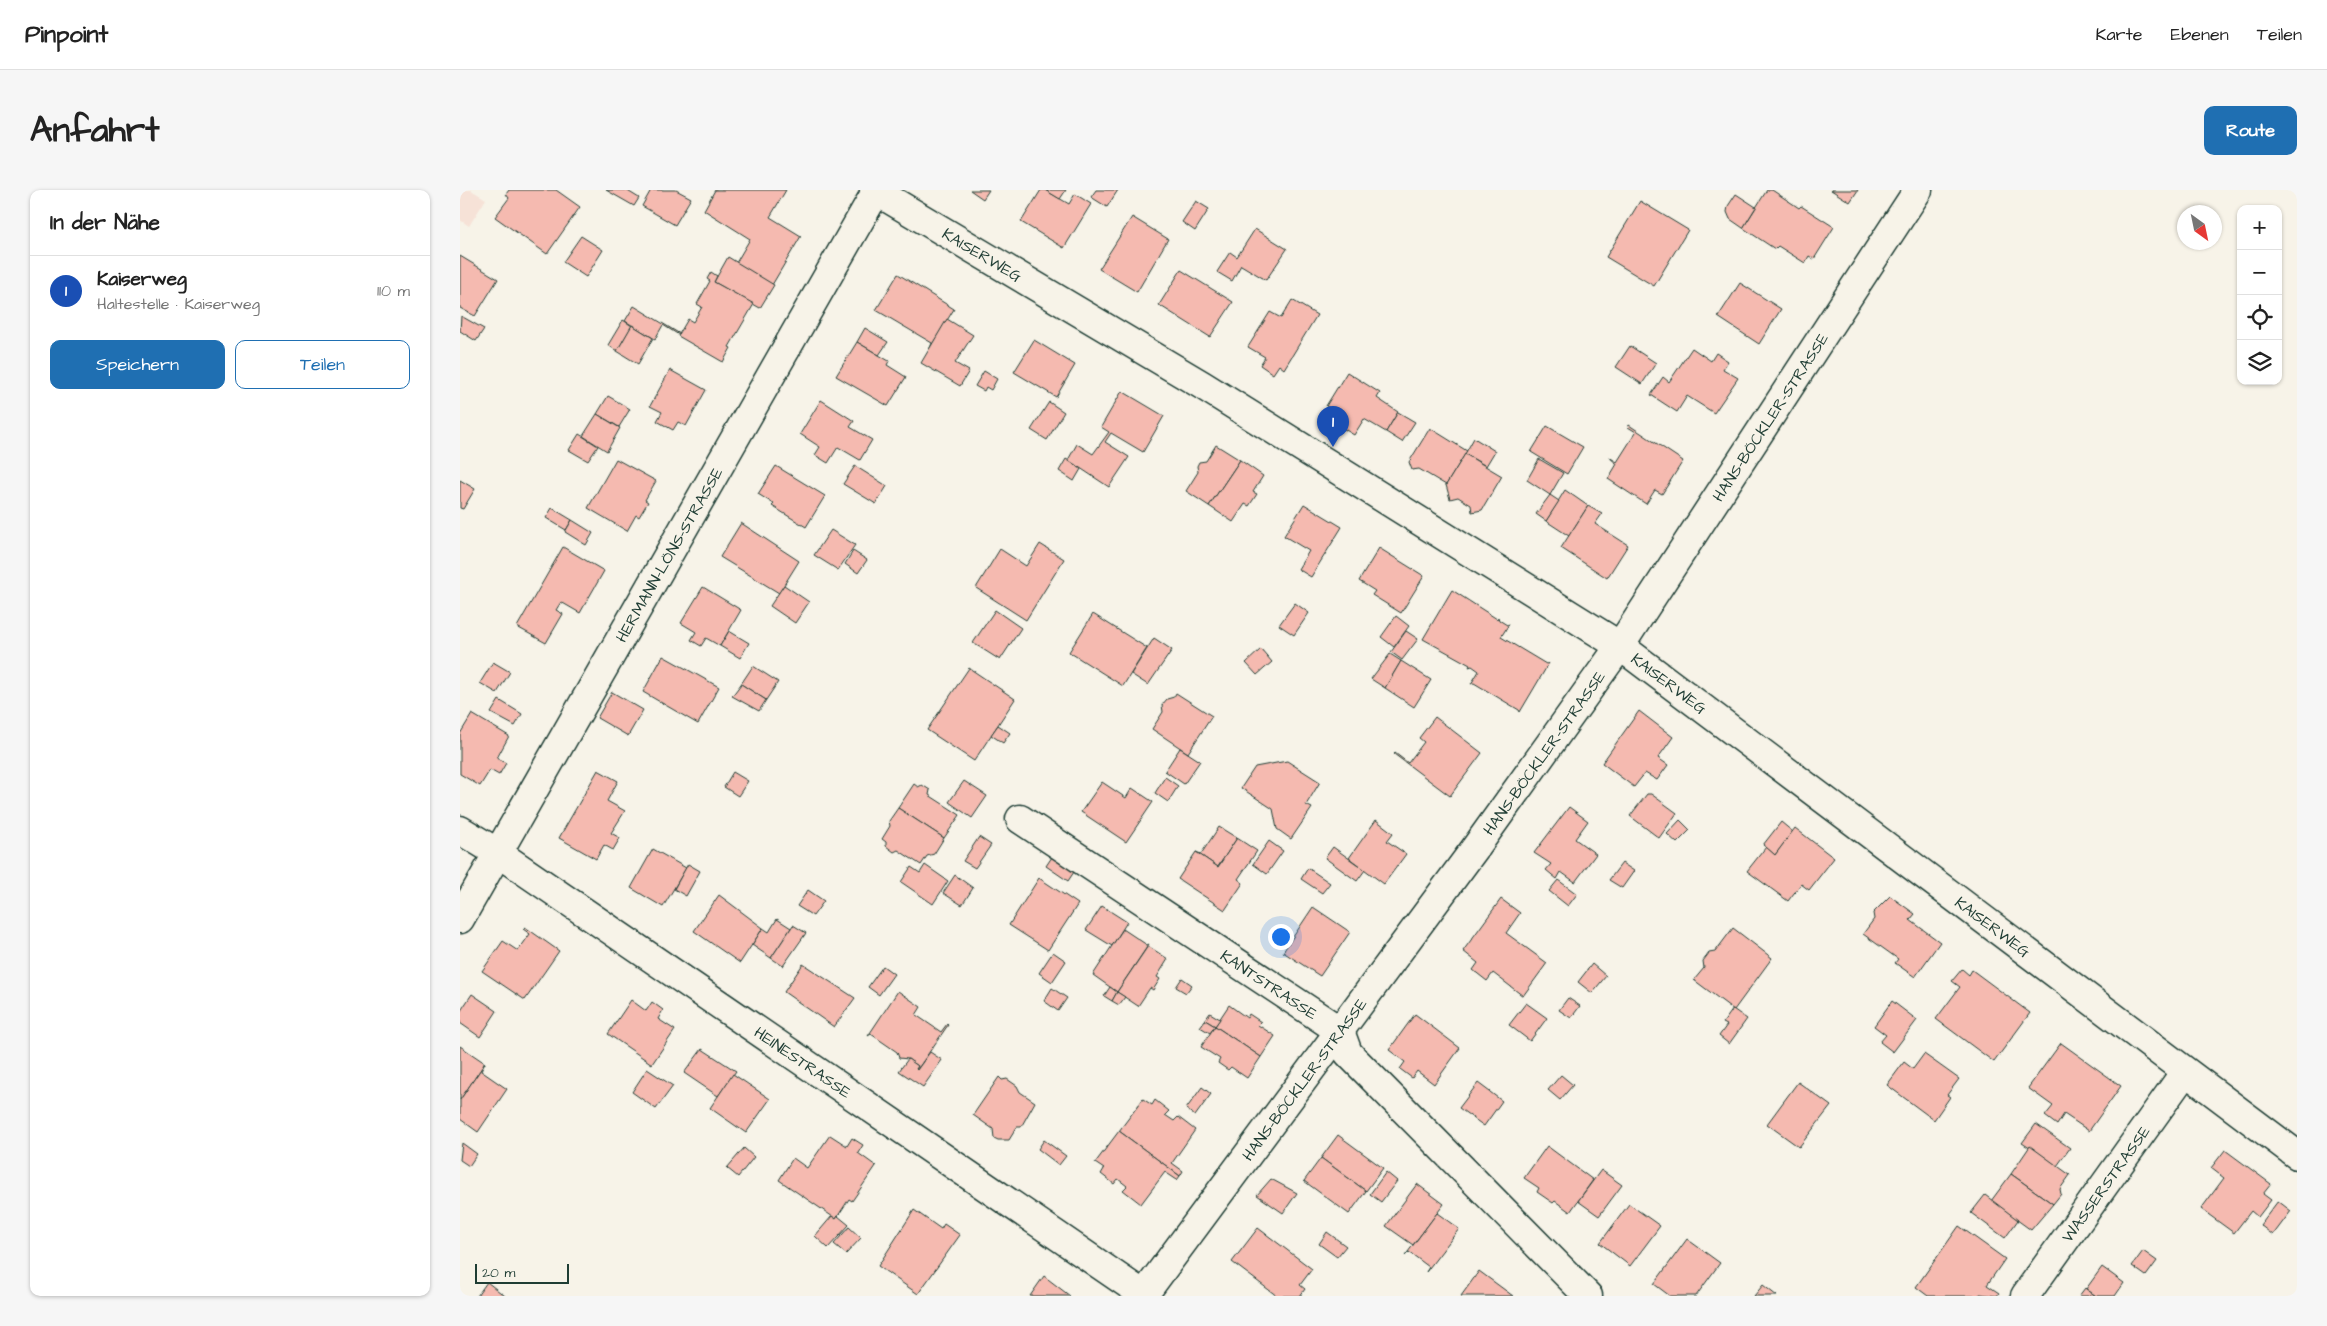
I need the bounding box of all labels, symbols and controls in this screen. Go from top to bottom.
text: Pinpoint [25,18,108,52]
text: Karte [2095,22,2143,47]
text: Ebenen [2171,22,2229,47]
text: Teilen [2257,22,2302,47]
text: Anfahrt [30,106,159,155]
button: Route [2204,106,2297,155]
north arrow [2177,205,2222,250]
map controls [2237,205,2282,385]
button: + [2237,205,2282,250]
text: In der Nähe [50,208,160,237]
street label: KAISERWEG [938,223,1026,287]
button: − [2237,250,2282,295]
text: Kaiserweg [97,266,187,293]
text: 1 [65,280,67,302]
text: 110 m [377,280,410,302]
text: Haltestelle · Kaiserweg [97,293,260,315]
button: locate [2237,295,2282,340]
street label: HANS-BÖCKLER-STRASSE [1707,328,1834,506]
button: Speichern [50,340,225,389]
button: Teilen [235,340,410,389]
button: layers [2237,340,2282,385]
pin: 1 [1317,406,1349,447]
street label: HERMANN-LÖNS-STRASSE [611,463,728,646]
street label: KAISERWEG [1626,648,1711,719]
street label: HANS-BÖCKLER-STRASSE [1478,666,1611,840]
street label: KAISERWEG [1950,892,2035,963]
your location [1268,924,1294,950]
street label: KANTSTRASSE [1216,945,1322,1025]
street label: HANS-BÖCKLER-STRASSE [1237,994,1373,1165]
street label: HEINESTRASSE [750,1022,856,1104]
street label: WASSERSTRASSE [2057,1121,2156,1247]
scale bar [475,1261,569,1284]
text: 20 m [482,1263,515,1283]

